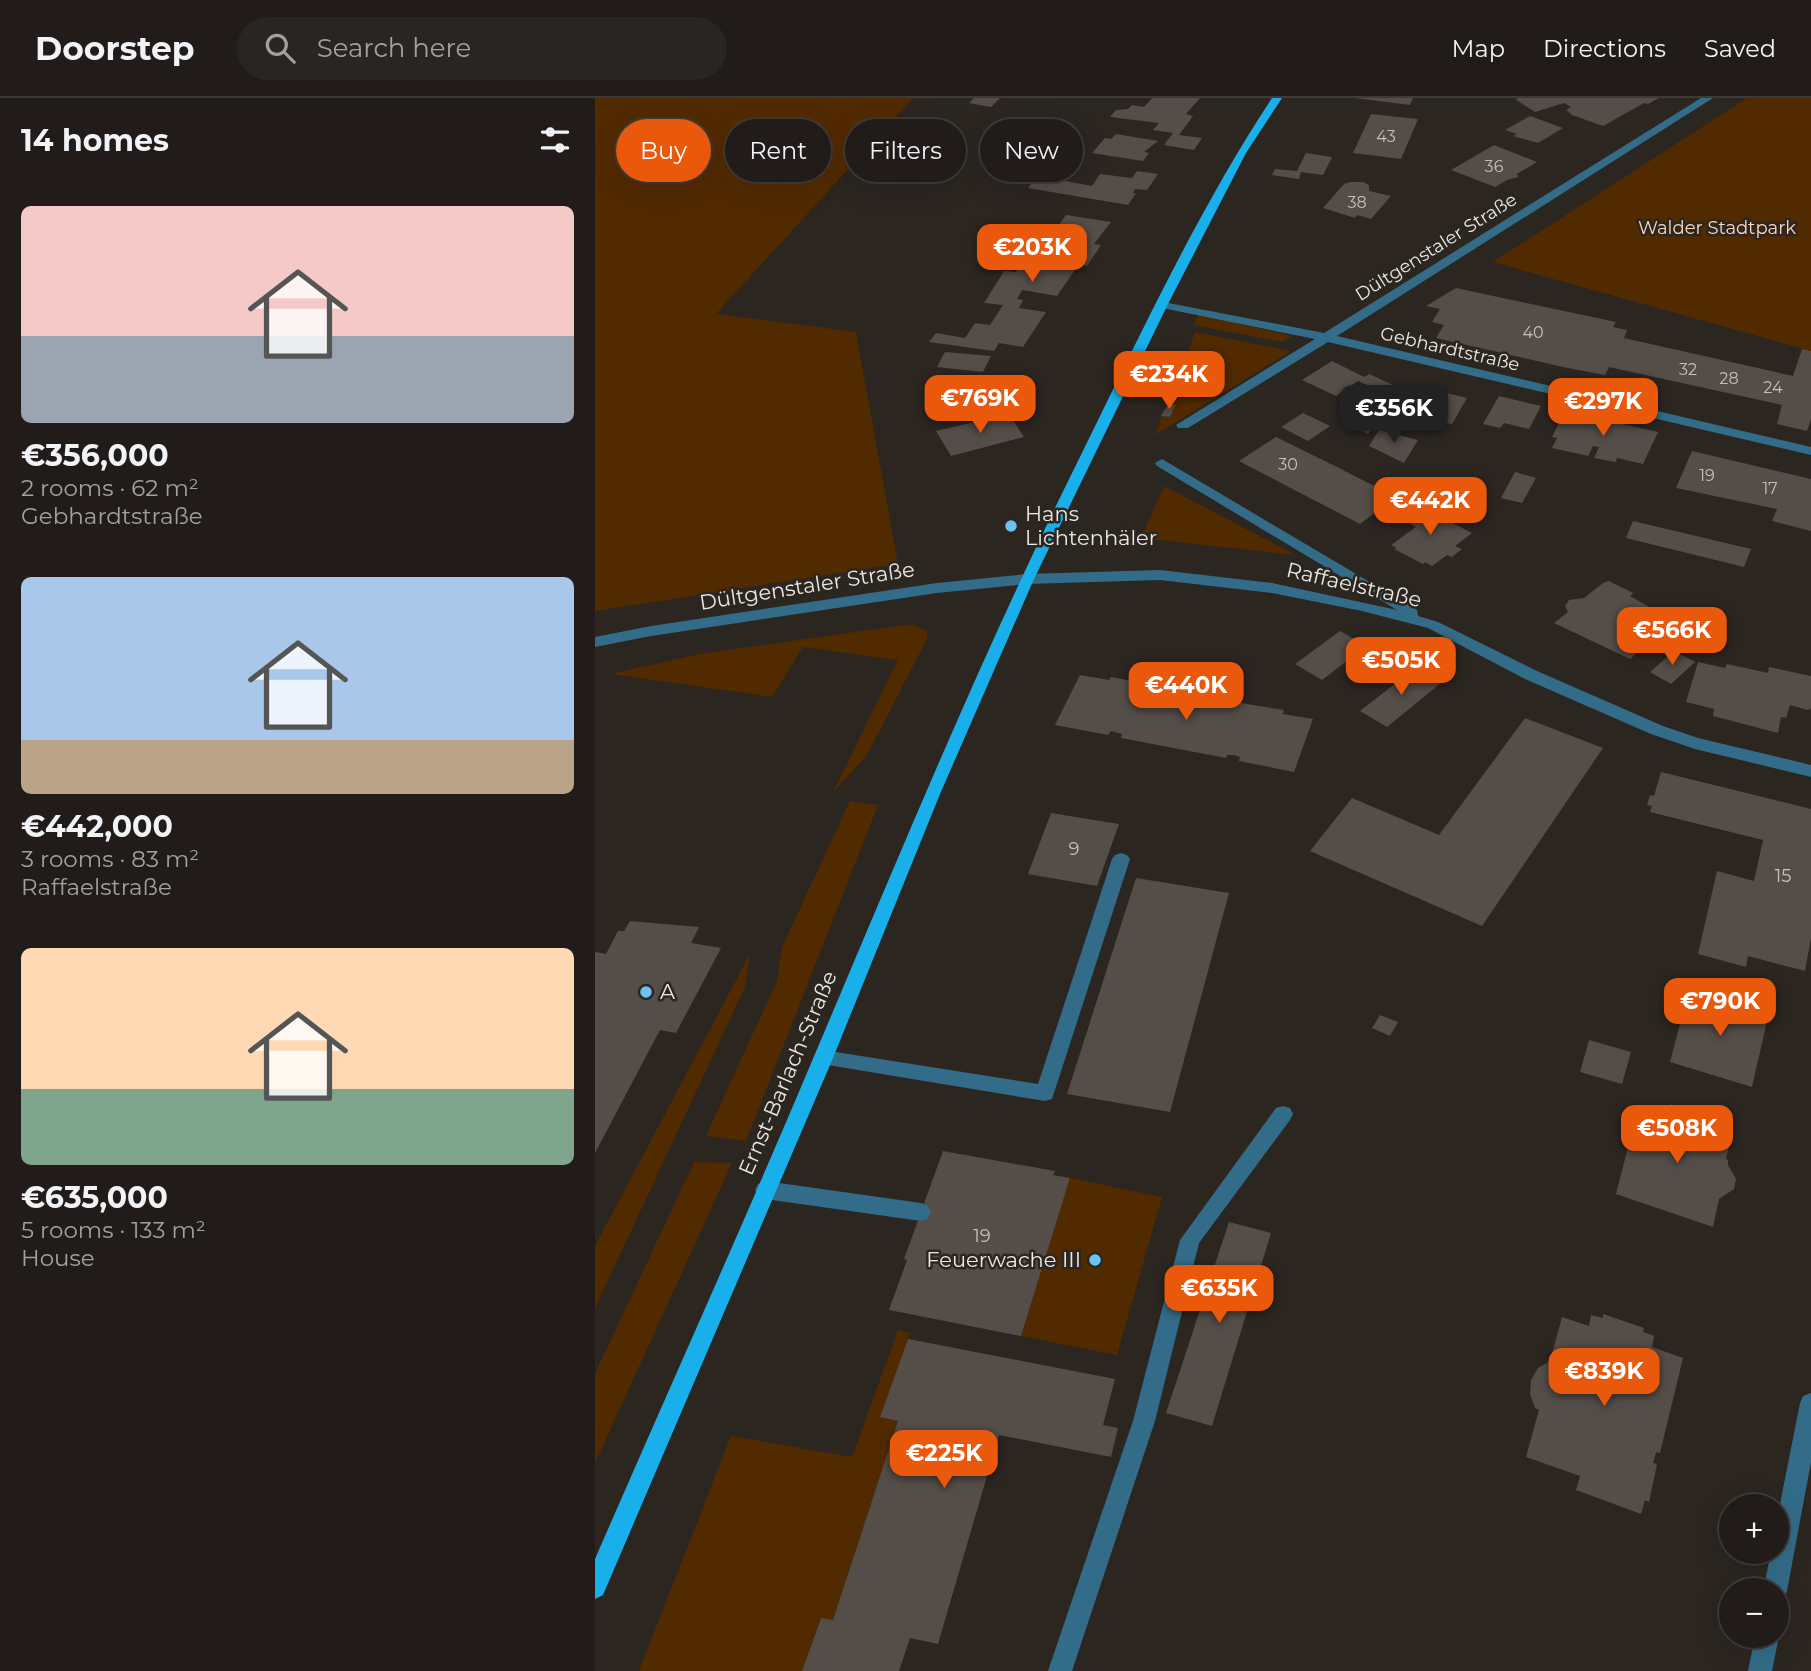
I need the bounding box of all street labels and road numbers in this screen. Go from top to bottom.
street label: Dültgenstaler Straße [1351,188,1521,306]
street label: Gebhardtstraße [1378,322,1522,376]
street label: Dültgenstaler Straße [698,556,916,615]
street label: Raffaelstraße [1284,557,1424,612]
street label: Ernst-Barlach-Straße [733,967,842,1179]

